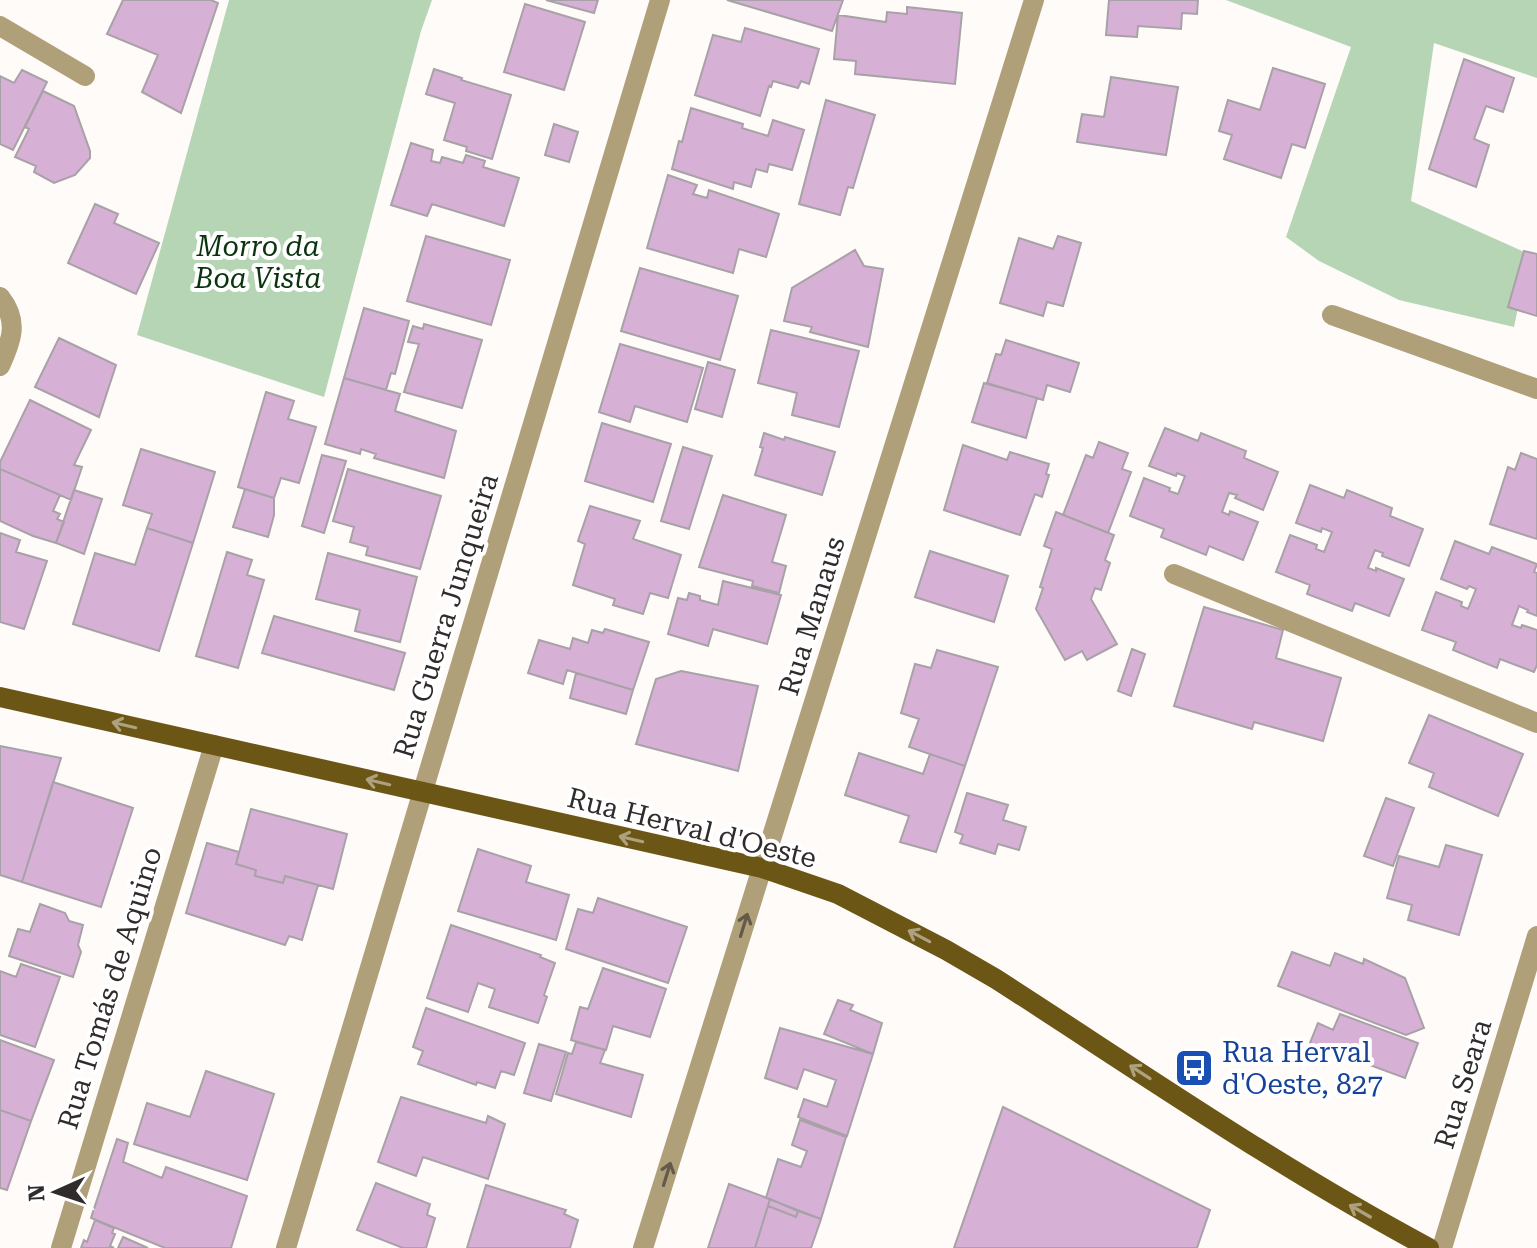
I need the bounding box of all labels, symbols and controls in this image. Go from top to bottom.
park label: Morro da Boa Vista [194,230,321,295]
street label: Rua Guerra Junqueira [387,470,505,762]
street label: Rua Manaus [772,533,852,699]
one-way arrow [112,717,137,732]
one-way arrow [365,774,391,789]
street label: Rua Herval d'Oeste [564,781,820,875]
one-way arrow [619,831,645,846]
street label: Rua Tomás de Aquino [51,843,169,1133]
one-way arrow [737,913,752,939]
one-way arrow [908,927,932,943]
street label: Rua Seara [1428,1015,1498,1153]
place label: Rua Herval d'Oeste, 827 [1222,1036,1383,1101]
bus stop icon: Rua Herval d'Oeste, 827 [1173,1047,1215,1089]
one-way arrow [1130,1064,1152,1081]
north arrow [16,1152,96,1232]
one-way arrow [660,1161,675,1186]
text: N [24,1184,49,1202]
one-way arrow [1349,1203,1372,1219]

